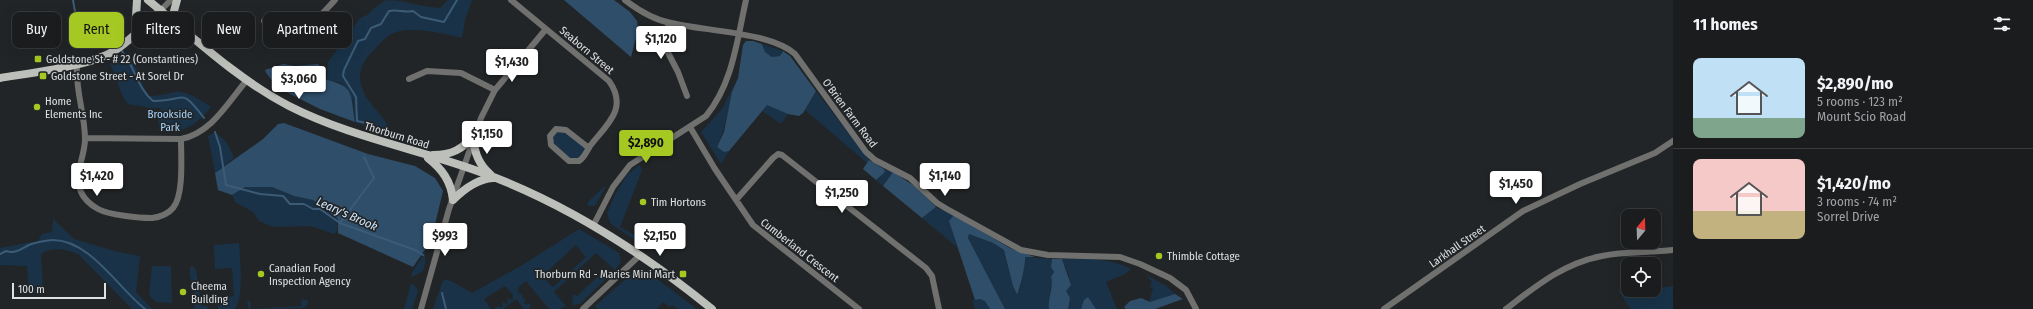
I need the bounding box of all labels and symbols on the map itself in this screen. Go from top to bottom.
street label: Seaborn Street [557,24,617,77]
pin: $1,120 [628,26,694,60]
pin: $1,430 [479,49,545,83]
place label: Goldstone St - # 22 (Constantines) [46,53,198,66]
marker: Goldstone St - # 22 (Constantines) [33,54,43,64]
pin: $3,060 [266,66,332,100]
place label: Goldstone Street - At Sorel Dr [51,70,184,83]
marker: Goldstone Street - At Sorel Dr [38,71,48,81]
street label: O'Brien Farm Road [819,76,880,150]
place label: Home Elements Inc [45,95,103,121]
marker: Home Elements Inc [32,102,42,112]
park label: Brookside Park [148,108,193,134]
street label: Thorburn Road [363,119,431,152]
pin: $1,150 [454,121,520,155]
pin: $2,890 [613,130,679,164]
pin: $1,420 [64,163,130,197]
pin: $1,140 [912,163,978,197]
pin: $1,450 [1483,171,1549,205]
pin: $1,250 [809,180,875,214]
water label: Leary's Brook [314,194,380,234]
place label: Tim Hortons [651,196,706,209]
marker: Tim Hortons [638,197,648,207]
north arrow [1621,209,1661,249]
street label: Cumberland Crescent [758,216,842,285]
street label: Larkhall Street [1427,222,1488,271]
pin: $993 [421,223,469,257]
pin: $2,150 [627,223,693,257]
place label: Thimble Cottage [1167,250,1240,263]
marker: Thimble Cottage [1154,251,1164,261]
place label: Canadian Food Inspection Agency [269,262,351,288]
place label: Thorburn Rd - Maries Mini Mart [535,268,675,281]
marker: Canadian Food Inspection Agency [256,269,266,279]
marker: Thorburn Rd - Maries Mini Mart [678,269,688,279]
place label: Cheema Building [191,280,229,306]
scale bar [12,281,106,300]
marker: Cheema Building [178,287,188,297]

